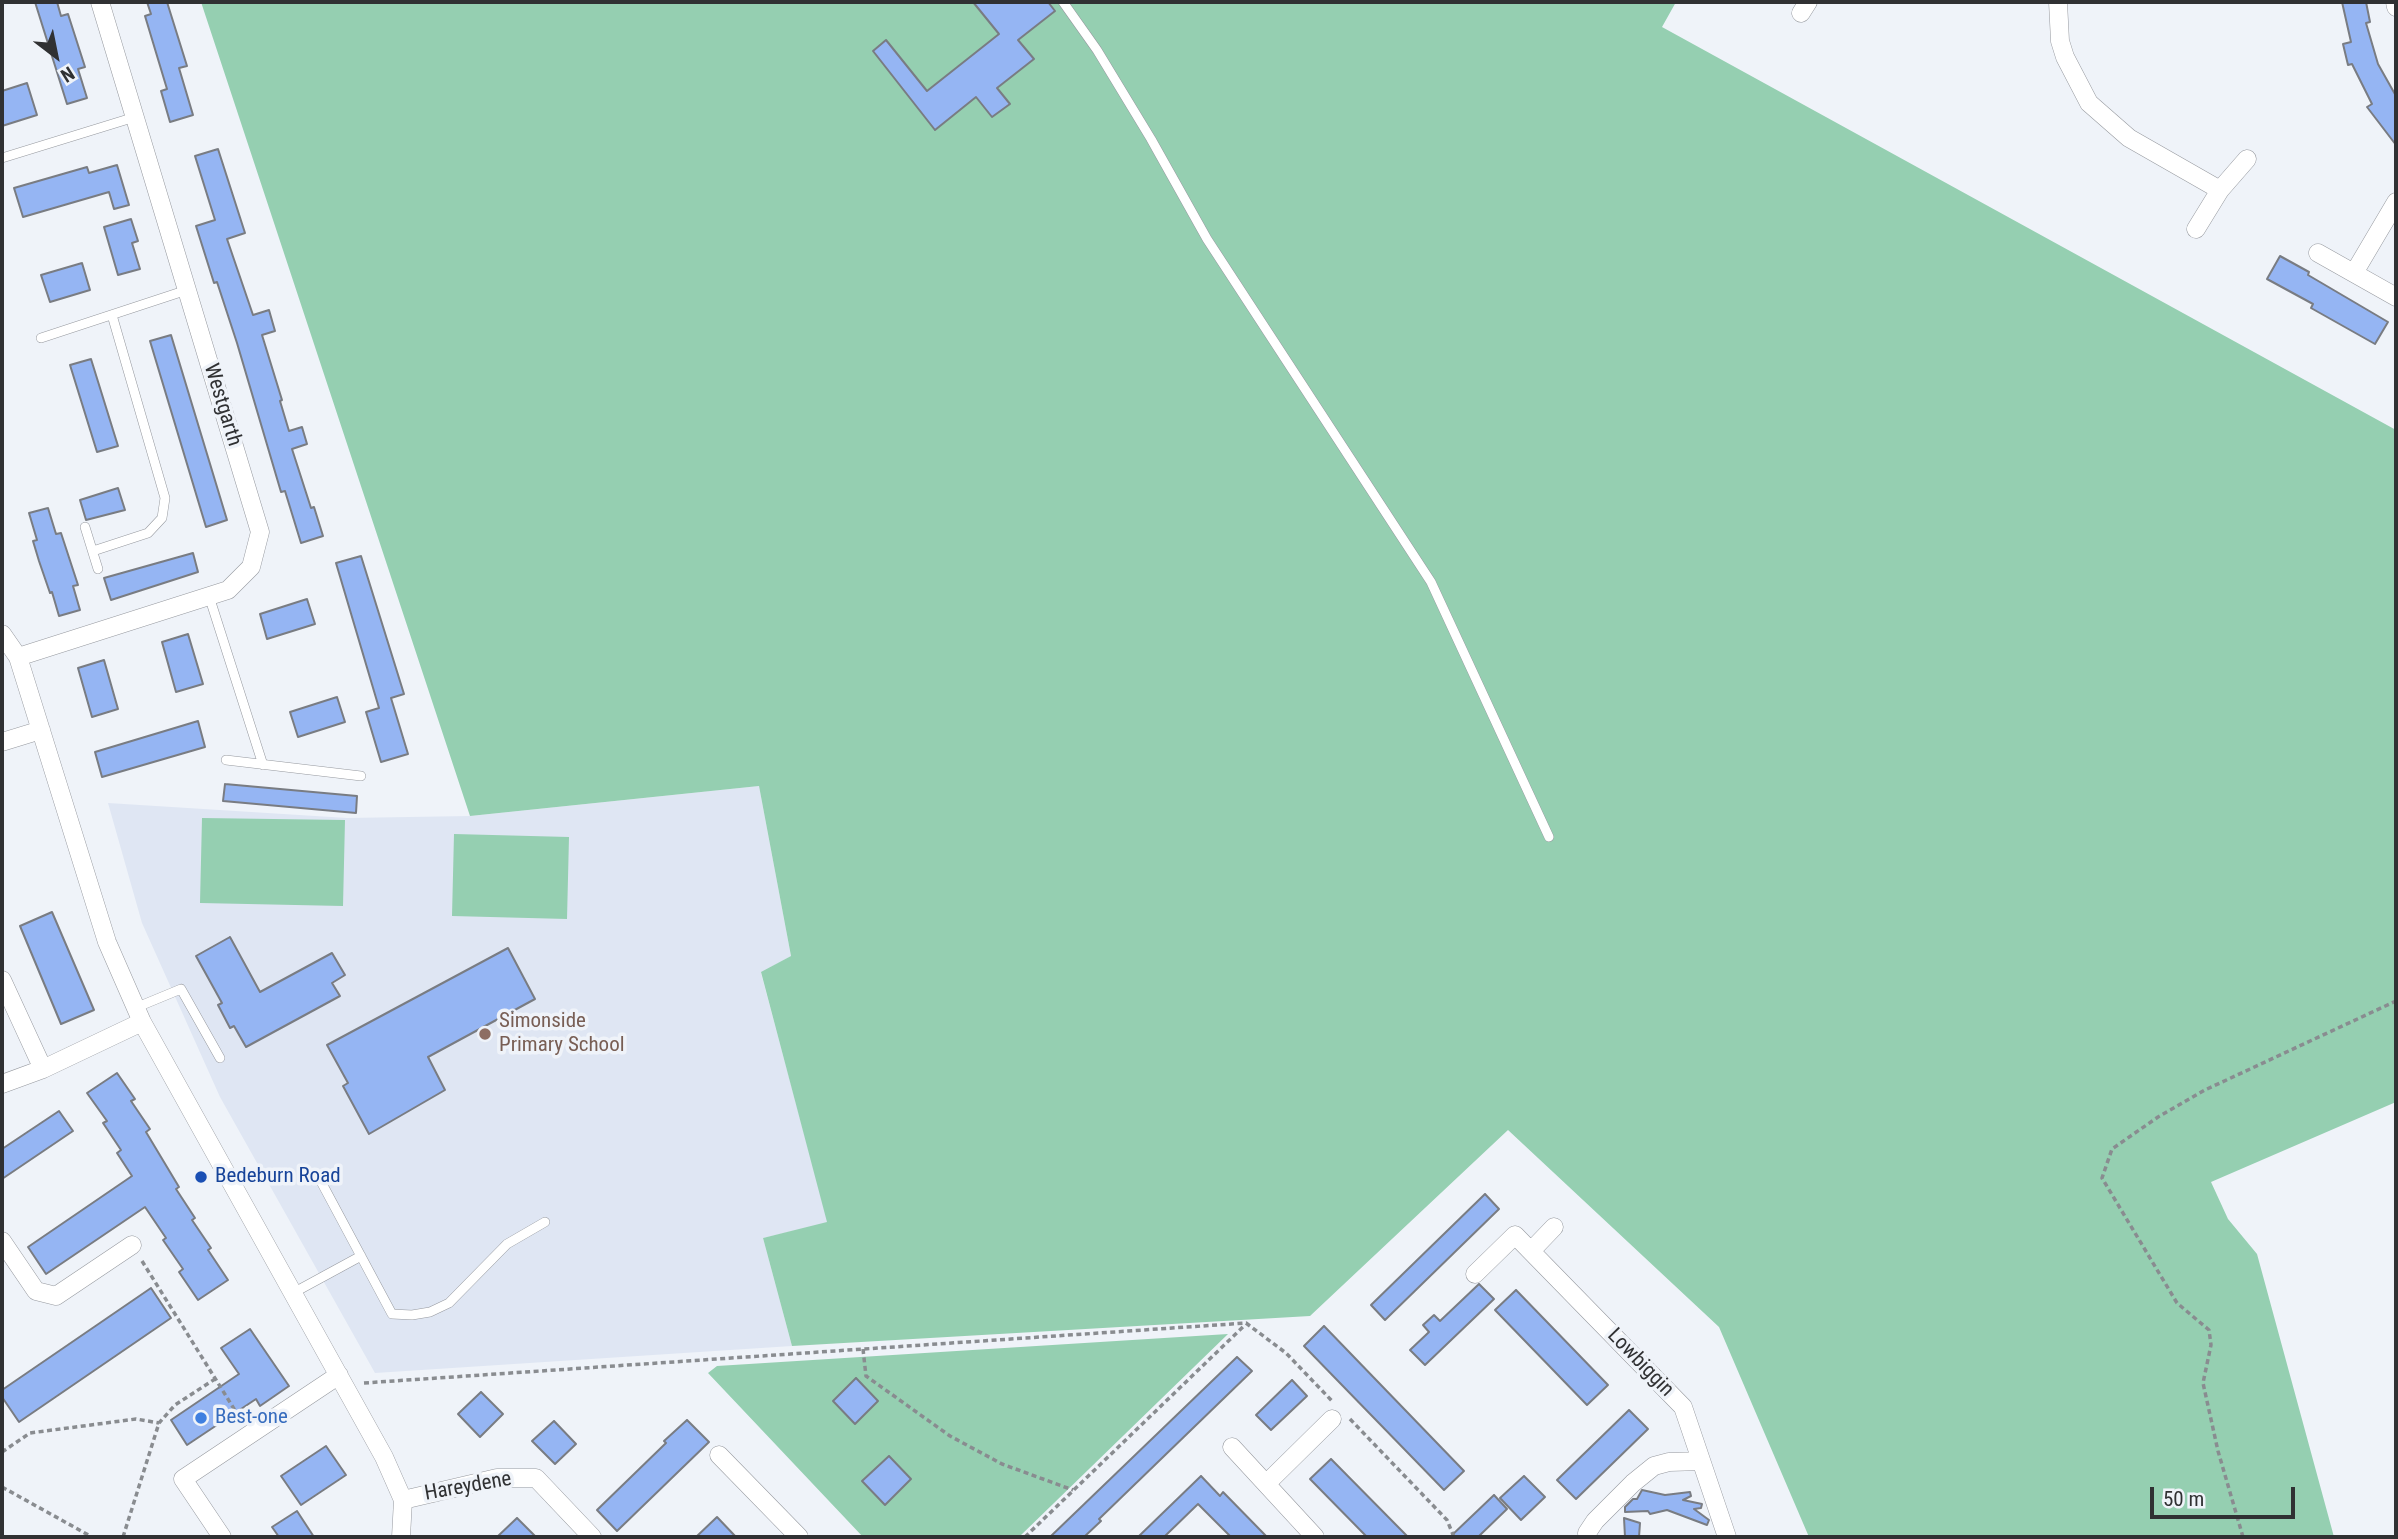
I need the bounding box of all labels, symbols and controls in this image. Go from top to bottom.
north arrow [21,21,91,91]
text: N [56,61,78,87]
street label: Westgarth [198,361,246,449]
place label: Simonside Primary School [499,1009,625,1059]
marker: Simonside Primary School [477,1026,493,1042]
place label: Bedeburn Road [215,1164,341,1190]
marker: Bedeburn Road [193,1169,209,1185]
street label: Lowbiggin [1601,1324,1679,1402]
place label: Best-one [215,1405,288,1431]
marker: Best-one [193,1410,209,1426]
street label: Hareydene [423,1467,513,1507]
scale bar [2153,1472,2298,1516]
text: 50 m [2163,1487,2204,1511]

